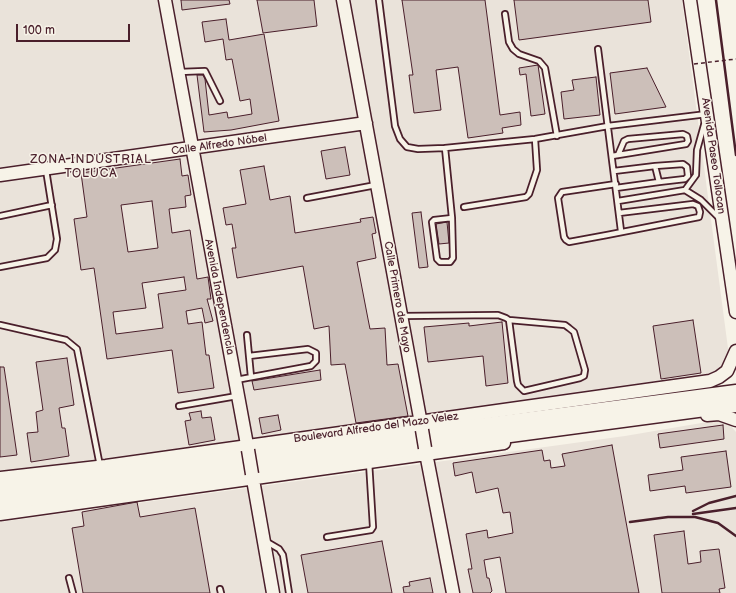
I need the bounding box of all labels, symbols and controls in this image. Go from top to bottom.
scale bar [18,16,132,42]
text: 100 m [23,23,55,38]
street label: Avenida Paseo Tollocan [698,97,728,215]
street label: Calle Alfredo Nóbel [170,132,268,158]
district label: ZONA INDUSTRIAL TOLUCA [30,153,152,181]
street label: Avenida Independencia [201,238,237,356]
street label: Calle Primero de Mayo [381,240,413,354]
street label: Boulevard Alfredo del Mazo Velez [293,410,459,446]

